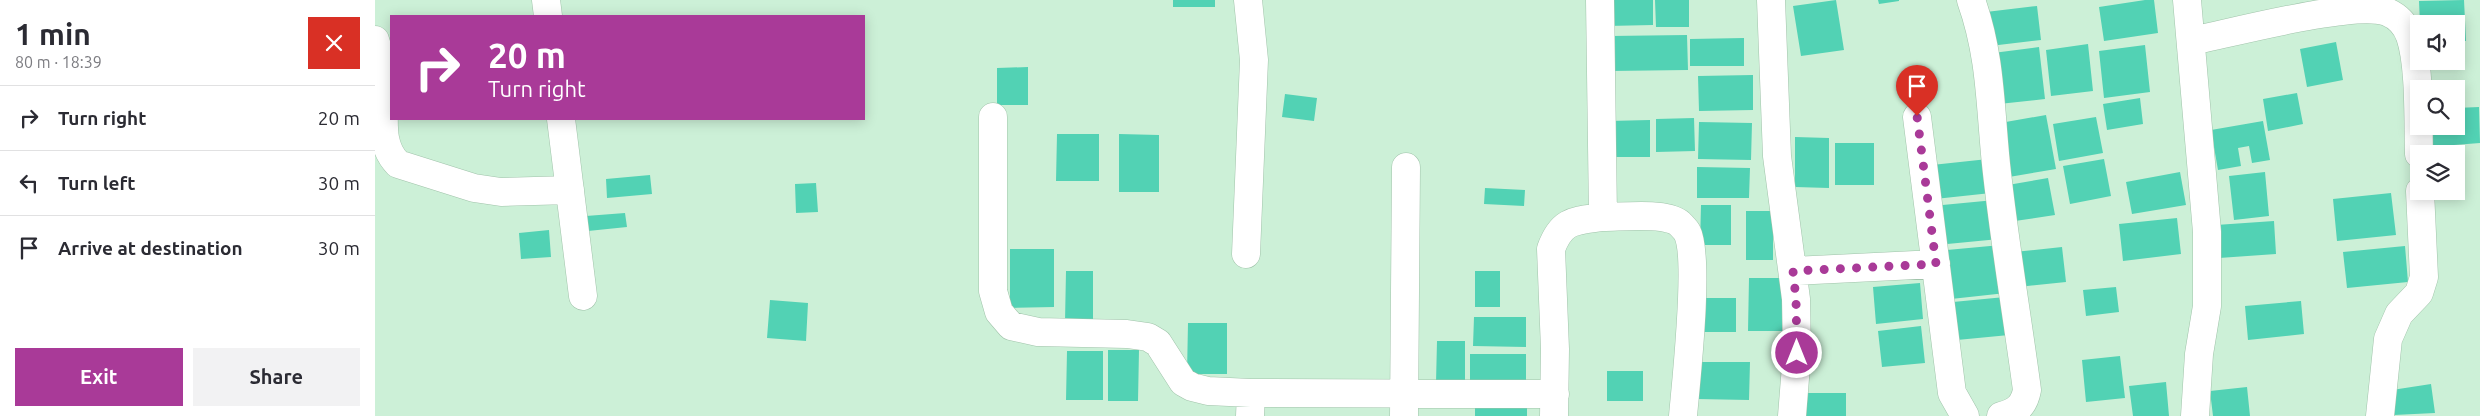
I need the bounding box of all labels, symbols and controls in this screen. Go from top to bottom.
map controls [2410,15,2465,200]
button: sound [2410,15,2465,70]
text: 1 min [15,17,91,51]
button: close [308,17,360,69]
icon: right [405,35,470,100]
text: 20 m [488,35,566,75]
text: 80 m · 18:39 [15,53,102,71]
pin [1896,65,1938,116]
icon: arrive [1903,72,1931,100]
text: Turn right [488,76,586,101]
button: search [2410,80,2465,135]
icon: right [15,104,43,132]
text: Turn right [58,107,146,129]
text: 20 m [318,107,360,129]
button: layers [2410,145,2465,200]
icon: left [15,169,43,197]
text: Turn left [58,172,136,194]
text: 30 m [318,172,360,194]
icon: arrive [15,234,43,262]
text: Arrive at destination [58,237,243,259]
text: 30 m [318,237,360,259]
position arrow [1770,326,1822,378]
button: Exit [15,348,183,406]
button: Share [193,348,360,406]

